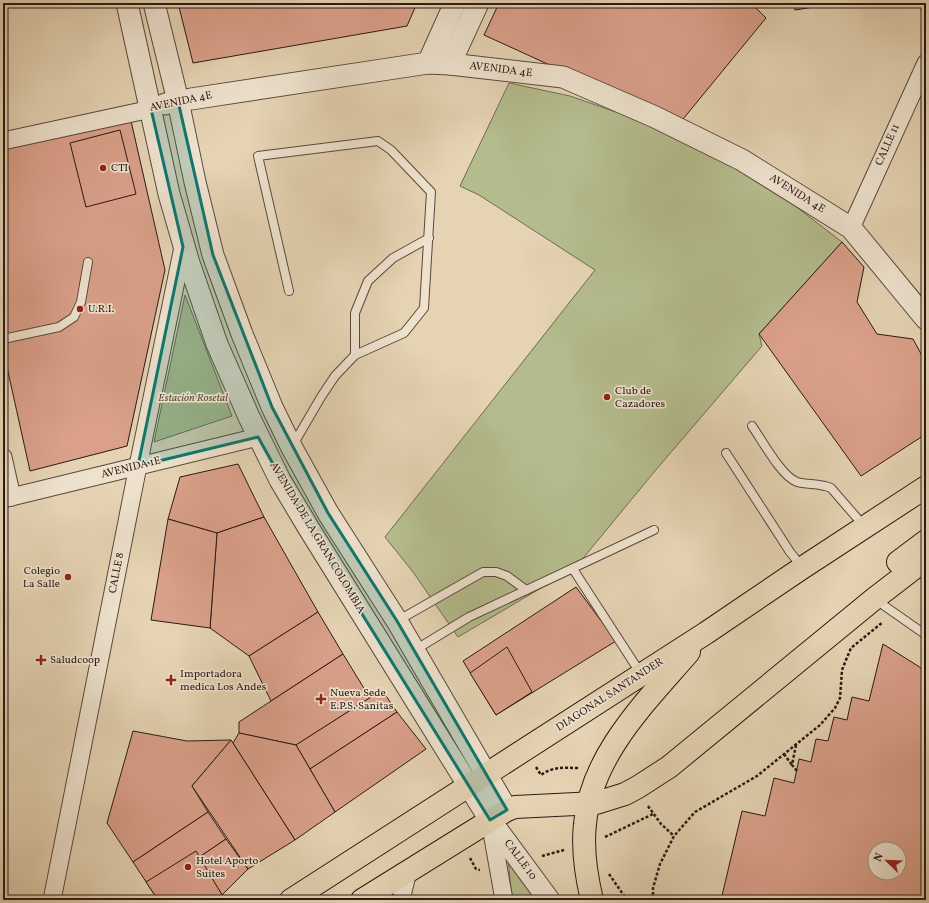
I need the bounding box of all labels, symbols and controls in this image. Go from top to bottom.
street label: AVENIDA 4E [469,59,534,81]
street label: AVENIDA 4E [149,88,214,116]
street label: CALLE 11 [872,122,904,168]
place label: CTI [111,161,128,176]
marker: CTI [98,163,108,173]
street label: AVENIDA 4E [766,171,828,217]
place label: U.R.I. [88,302,115,317]
marker: U.R.I. [75,304,85,314]
place label: Club de Cazadores [615,384,666,412]
park label: Estación Rosetal [158,391,228,406]
marker: Club de Cazadores [602,392,612,402]
street label: AVENIDA 1E [100,453,163,483]
street label: AVENIDA DE LA GRAN COLOMBIA [266,459,369,617]
street label: CALLE 8 [106,551,128,595]
place label: Colegio La Salle [23,564,60,592]
marker: Colegio La Salle [63,572,73,582]
place label: Saludcoop [50,653,100,668]
marker: Saludcoop [35,654,47,666]
street label: DIAGONAL SANTANDER [553,654,667,735]
place label: Importadora medica Los Andes [180,667,267,695]
marker: Importadora medica Los Andes [165,674,177,686]
place label: Nueva Sede E.P.S. Sanitas [330,686,394,714]
marker: Nueva Sede E.P.S. Sanitas [315,693,327,705]
street label: CALLE 10 [500,837,540,883]
north arrow [867,841,907,881]
text: N [871,851,888,864]
place label: Hotel Aporto Suites [196,854,258,882]
marker: Hotel Aporto Suites [183,862,193,872]

